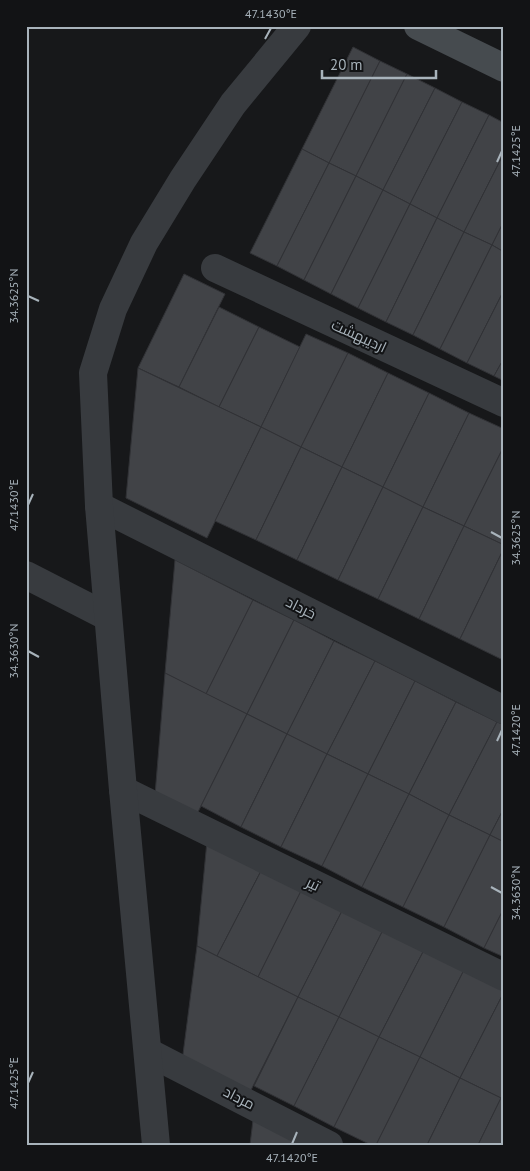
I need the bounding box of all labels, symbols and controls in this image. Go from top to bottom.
text: 47.1430°E [245,6,297,21]
scale bar [322,48,436,80]
text: 20 m [330,55,363,74]
text: 47.1425°E [508,125,523,177]
text: 34.3625°N [6,269,21,323]
street label: اردیبهشت [328,315,390,357]
text: 47.1430°E [6,479,21,531]
text: 34.3625°N [508,511,523,565]
street label: خرداد [283,592,320,623]
text: 34.3630°N [6,624,21,678]
text: 47.1420°E [508,704,523,756]
text: 34.3630°N [508,866,523,920]
street label: تیر [302,872,323,895]
text: 47.1425°E [6,1057,21,1109]
street label: مرداد [220,1082,258,1113]
text: 47.1420°E [266,1150,318,1165]

